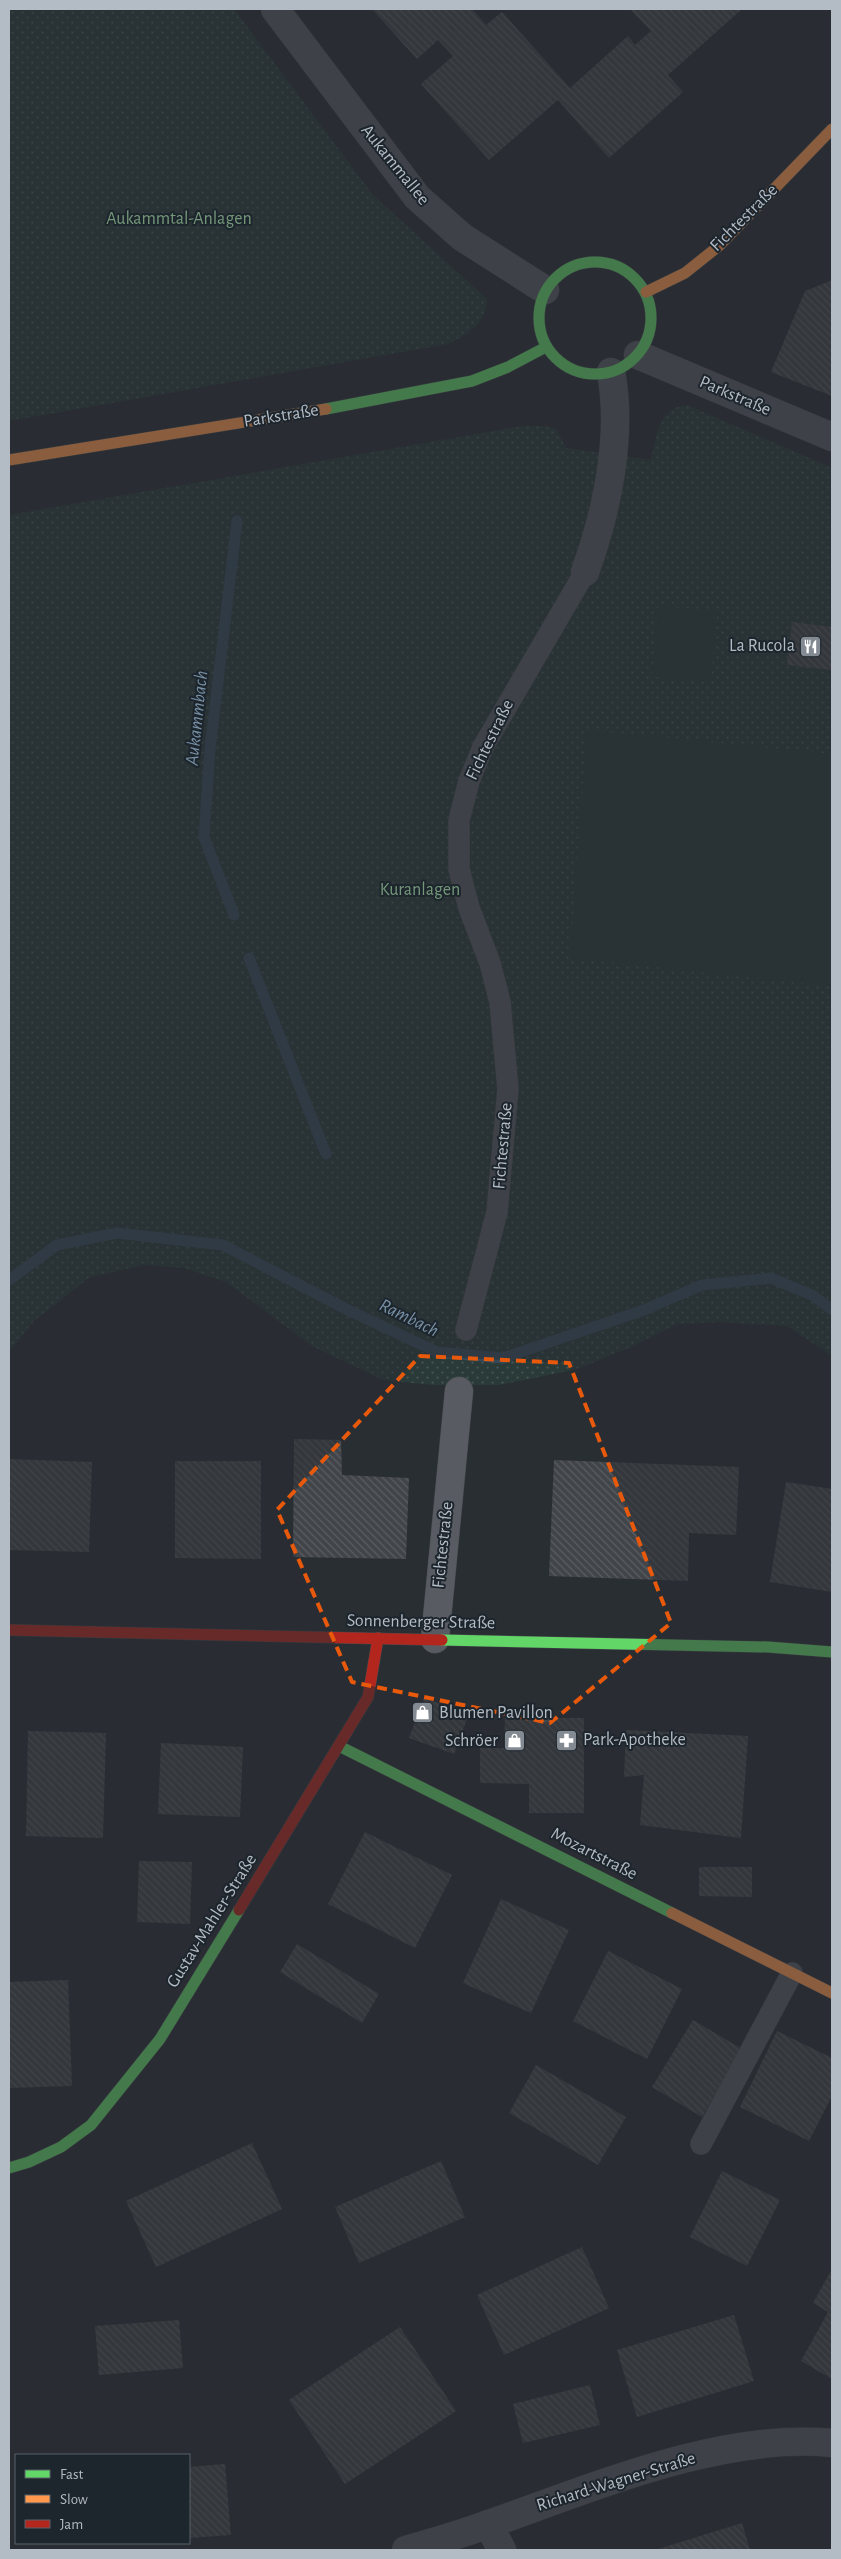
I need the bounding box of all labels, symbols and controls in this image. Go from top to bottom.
street label: Aukammallee [357,121,433,209]
street label: Fichtestraße [707,181,781,255]
park label: Aukammtal-Anlagen [106,210,252,228]
street label: Parkstraße [697,373,773,419]
street label: Parkstraße [242,401,320,431]
restaurant icon: La Rucola [799,634,823,658]
place label: La Rucola [729,637,795,655]
water label: Aukammbach [182,670,211,767]
street label: Fichtestraße [463,697,517,783]
park label: Kuranlagen [380,881,460,899]
street label: Fichtestraße [490,1102,516,1190]
water label: Rambach [376,1296,442,1340]
street label: Fichtestraße [430,1501,456,1589]
street label: Sonnenberger Straße [347,1612,495,1632]
shop icon: Blumen Pavillon [411,1701,435,1725]
place label: Blumen Pavillon [439,1704,553,1722]
pharmacy icon: Park-Apotheke [555,1728,579,1752]
shop icon: Schröer [502,1729,526,1753]
place label: Park-Apotheke [583,1731,686,1749]
place label: Schröer [445,1732,498,1750]
street label: Mozartstraße [548,1825,640,1883]
street label: Gustav-Mahler-Straße [164,1851,260,1991]
street label: Richard-Wagner-Straße [535,2449,697,2515]
legend [15,2454,190,2544]
text: Fast [60,2467,84,2482]
text: Slow [60,2492,88,2507]
text: Jam [60,2517,83,2532]

